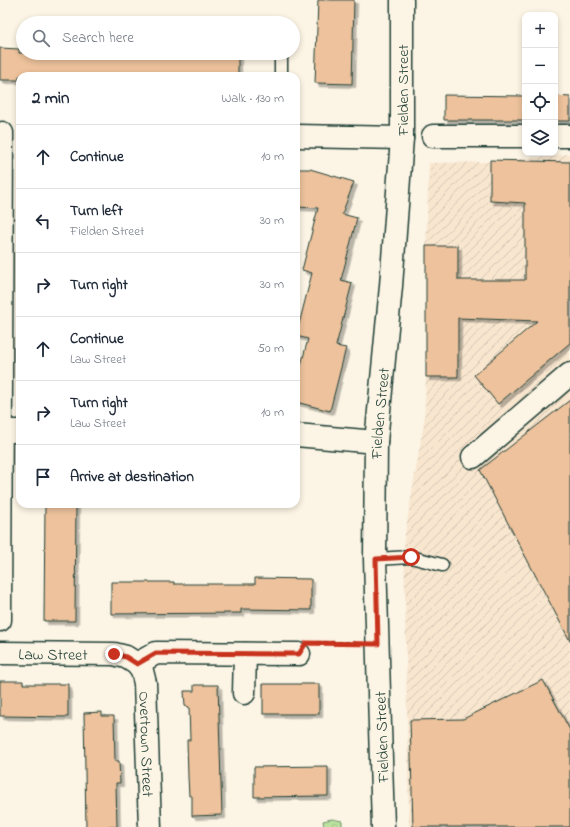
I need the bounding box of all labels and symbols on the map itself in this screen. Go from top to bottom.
street label: Fielden Street [392,44,416,137]
street label: Fielden Street [366,366,397,460]
route start [402,548,420,566]
street label: Law Street [18,643,88,668]
route end [105,645,123,663]
street label: Fielden Street [369,690,397,784]
street label: Overtown Street [131,691,159,798]

